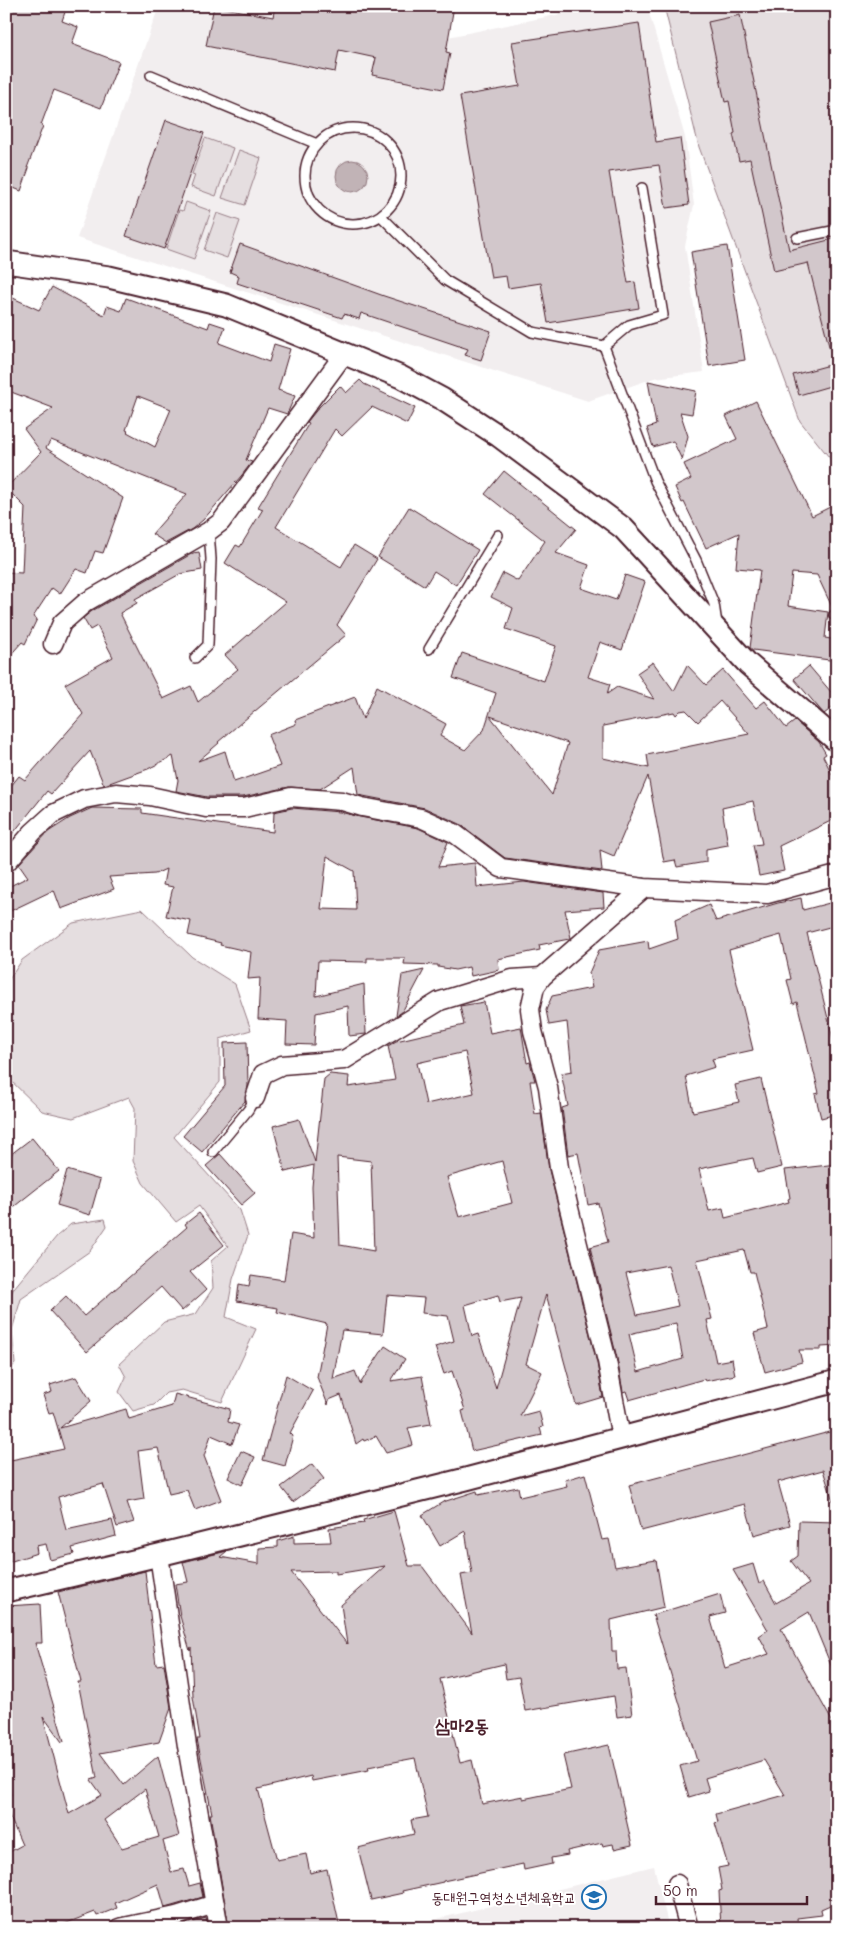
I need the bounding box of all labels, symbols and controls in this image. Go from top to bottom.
district label: 삼마2동 [435,1713,489,1737]
scale bar [656,1874,807,1906]
text: 50 m [663,1880,698,1900]
school or university icon: 동대원구역청소년체육학교 [581,1884,607,1910]
place label: 동대원구역청소년체육학교 [431,1887,576,1907]

